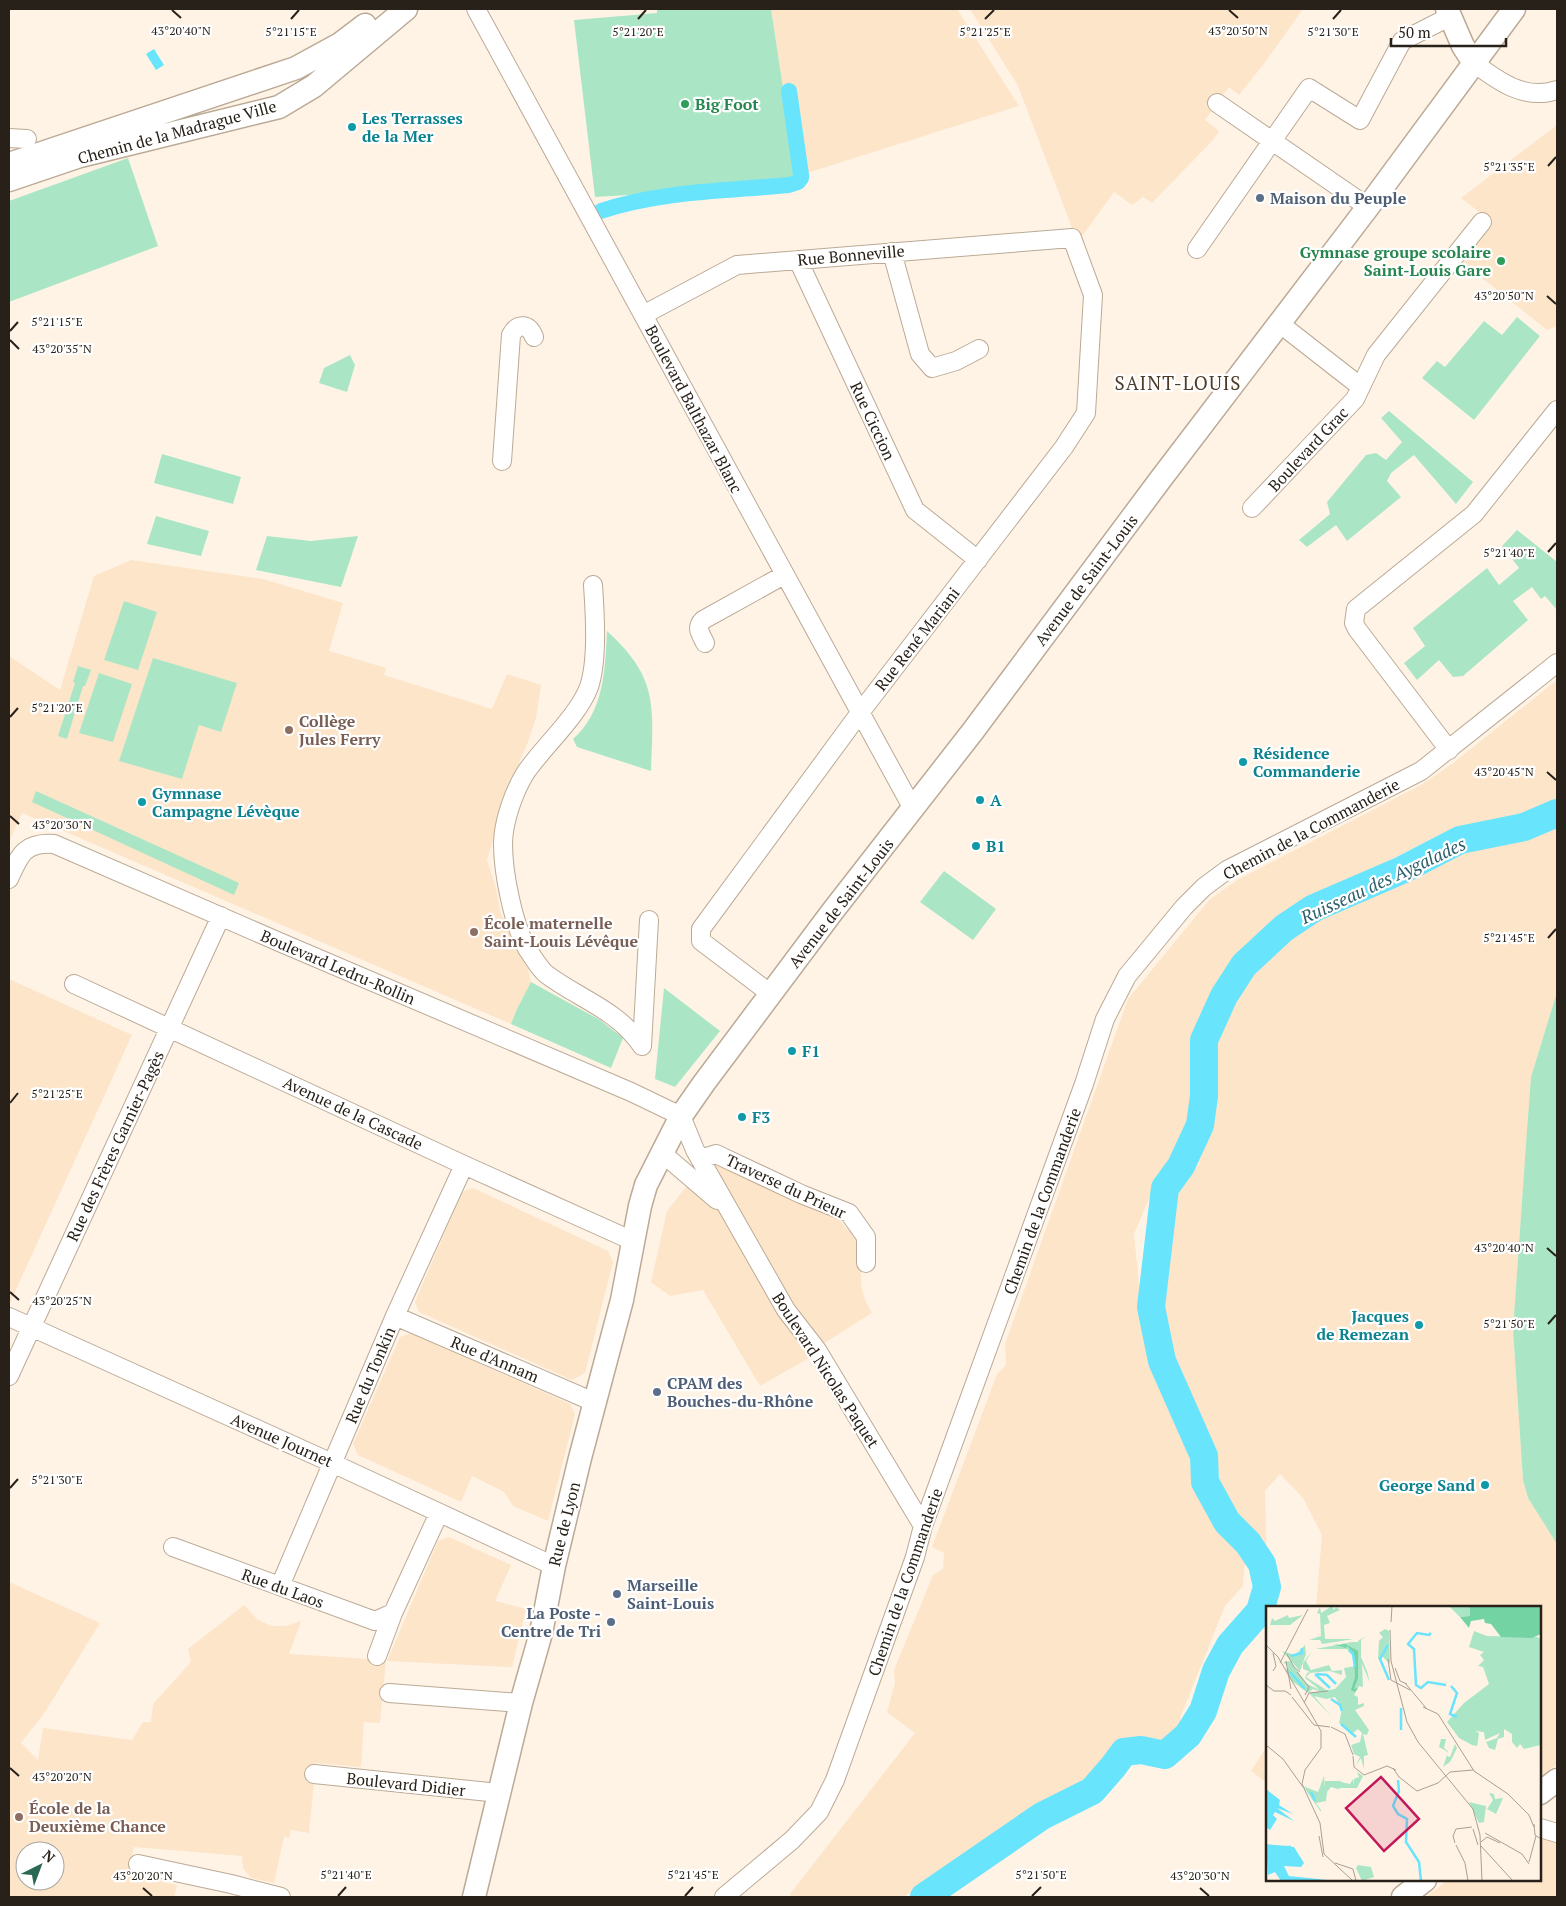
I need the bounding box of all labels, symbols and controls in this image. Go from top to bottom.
scale bar [1391,15,1506,47]
text: 50 m [1398,22,1431,42]
text: 43°20'40"N [151,23,211,38]
text: 43°20'50"N [1208,23,1268,38]
text: 5°21'15"E [265,24,317,39]
text: 5°21'20"E [612,24,664,39]
text: 5°21'25"E [959,24,1011,39]
text: 5°21'30"E [1307,24,1359,39]
place label: Big Foot [695,93,759,115]
street label: Chemin de la Madrague Ville [75,95,279,169]
marker: Big Foot [679,98,691,110]
place label: Les Terrasses de la Mer [362,107,463,147]
marker: Les Terrasses de la Mer [346,121,358,133]
text: 5°21'35"E [1483,159,1535,174]
place label: Maison du Peuple [1270,187,1407,209]
marker: Maison du Peuple [1254,192,1266,204]
street label: Rue Bonneville [797,239,905,271]
place label: Gymnase groupe scolaire Saint-Louis Gare [1300,241,1491,281]
marker: Gymnase groupe scolaire Saint-Louis Gare [1495,255,1507,267]
text: 43°20'50"N [1474,288,1534,303]
text: 5°21'15"E [31,314,83,329]
street label: Boulevard Balthazar Blanc [640,321,748,497]
text: 43°20'35"N [32,341,92,356]
district label: SAINT-LOUIS [1114,370,1242,395]
street label: Rue Ciccion [845,378,901,464]
street label: Boulevard Grac [1263,402,1353,496]
street label: Avenue de Saint-Louis [1029,510,1143,650]
text: 5°21'40"E [1483,545,1535,560]
street label: Rue René Mariani [870,582,965,695]
text: 5°21'20"E [31,700,83,715]
place label: Collège Jules Ferry [299,710,381,750]
marker: Collège Jules Ferry [283,724,295,736]
place label: Résidence Commanderie [1253,742,1361,782]
marker: Résidence Commanderie [1237,756,1249,768]
text: 43°20'45"N [1474,764,1534,779]
street label: Chemin de la Commanderie [1219,773,1403,885]
place label: Gymnase Campagne Lévèque [152,782,300,822]
place label: A [990,789,1002,811]
marker: A [974,794,986,806]
marker: Gymnase Campagne Lévèque [136,796,148,808]
text: 43°20'30"N [32,817,92,832]
water label: Ruisseau des Aygalades [1296,831,1469,929]
street label: Avenue de Saint-Louis [783,834,899,972]
place label: B1 [986,835,1005,857]
marker: B1 [970,840,982,852]
place label: École maternelle Saint-Louis Lévêque [484,912,638,952]
street label: Boulevard Ledru-Rollin [257,924,419,1010]
marker: École maternelle Saint-Louis Lévêque [468,926,480,938]
text: 5°21'45"E [1483,930,1535,945]
place label: F1 [802,1040,820,1062]
marker: F1 [786,1045,798,1057]
street label: Rue des Frères Garnier-Pagès [61,1047,169,1245]
street label: Avenue de la Cascade [280,1071,426,1155]
text: 5°21'25"E [31,1086,83,1101]
street label: Chemin de la Commanderie [998,1105,1086,1297]
place label: F3 [752,1106,770,1128]
marker: F3 [736,1111,748,1123]
street label: Traverse du Prieur [722,1148,850,1224]
text: 43°20'40"N [1474,1240,1534,1255]
street label: Boulevard Nicolas Paquet [767,1288,885,1452]
text: 43°20'25"N [32,1293,92,1308]
place label: Jacques de Remezan [1316,1305,1410,1345]
text: 5°21'50"E [1483,1316,1535,1331]
marker: Jacques de Remezan [1413,1319,1425,1331]
street label: Rue du Tonkin [340,1323,400,1427]
street label: Rue d'Annam [448,1331,543,1387]
place label: CPAM des Bouches-du-Rhône [667,1372,814,1412]
marker: CPAM des Bouches-du-Rhône [651,1386,663,1398]
street label: Avenue Journet [228,1408,336,1472]
text: 5°21'30"E [31,1472,83,1487]
place label: George Sand [1379,1474,1475,1496]
street label: Rue de Lyon [543,1479,585,1569]
marker: George Sand [1479,1479,1491,1491]
street label: Chemin de la Commanderie [862,1485,948,1679]
street label: Rue du Laos [239,1563,327,1613]
place label: Marseille Saint-Louis [627,1574,714,1614]
marker: Marseille Saint-Louis [611,1588,623,1600]
place label: La Poste - Centre de Tri [501,1602,601,1642]
inset map [1266,1606,1541,1881]
marker: La Poste - Centre de Tri [605,1616,617,1628]
street label: Boulevard Didier [345,1767,467,1801]
text: 43°20'20"N [32,1769,92,1784]
place label: École de la Deuxième Chance [29,1797,166,1837]
marker: École de la Deuxième Chance [13,1811,25,1823]
north arrow [15,1841,65,1891]
text: N [39,1845,60,1867]
text: 5°21'40"E [320,1867,372,1882]
text: 5°21'45"E [667,1867,719,1882]
text: 5°21'50"E [1015,1867,1067,1882]
text: 43°20'20"N [113,1868,173,1883]
text: 43°20'30"N [1170,1868,1230,1883]

